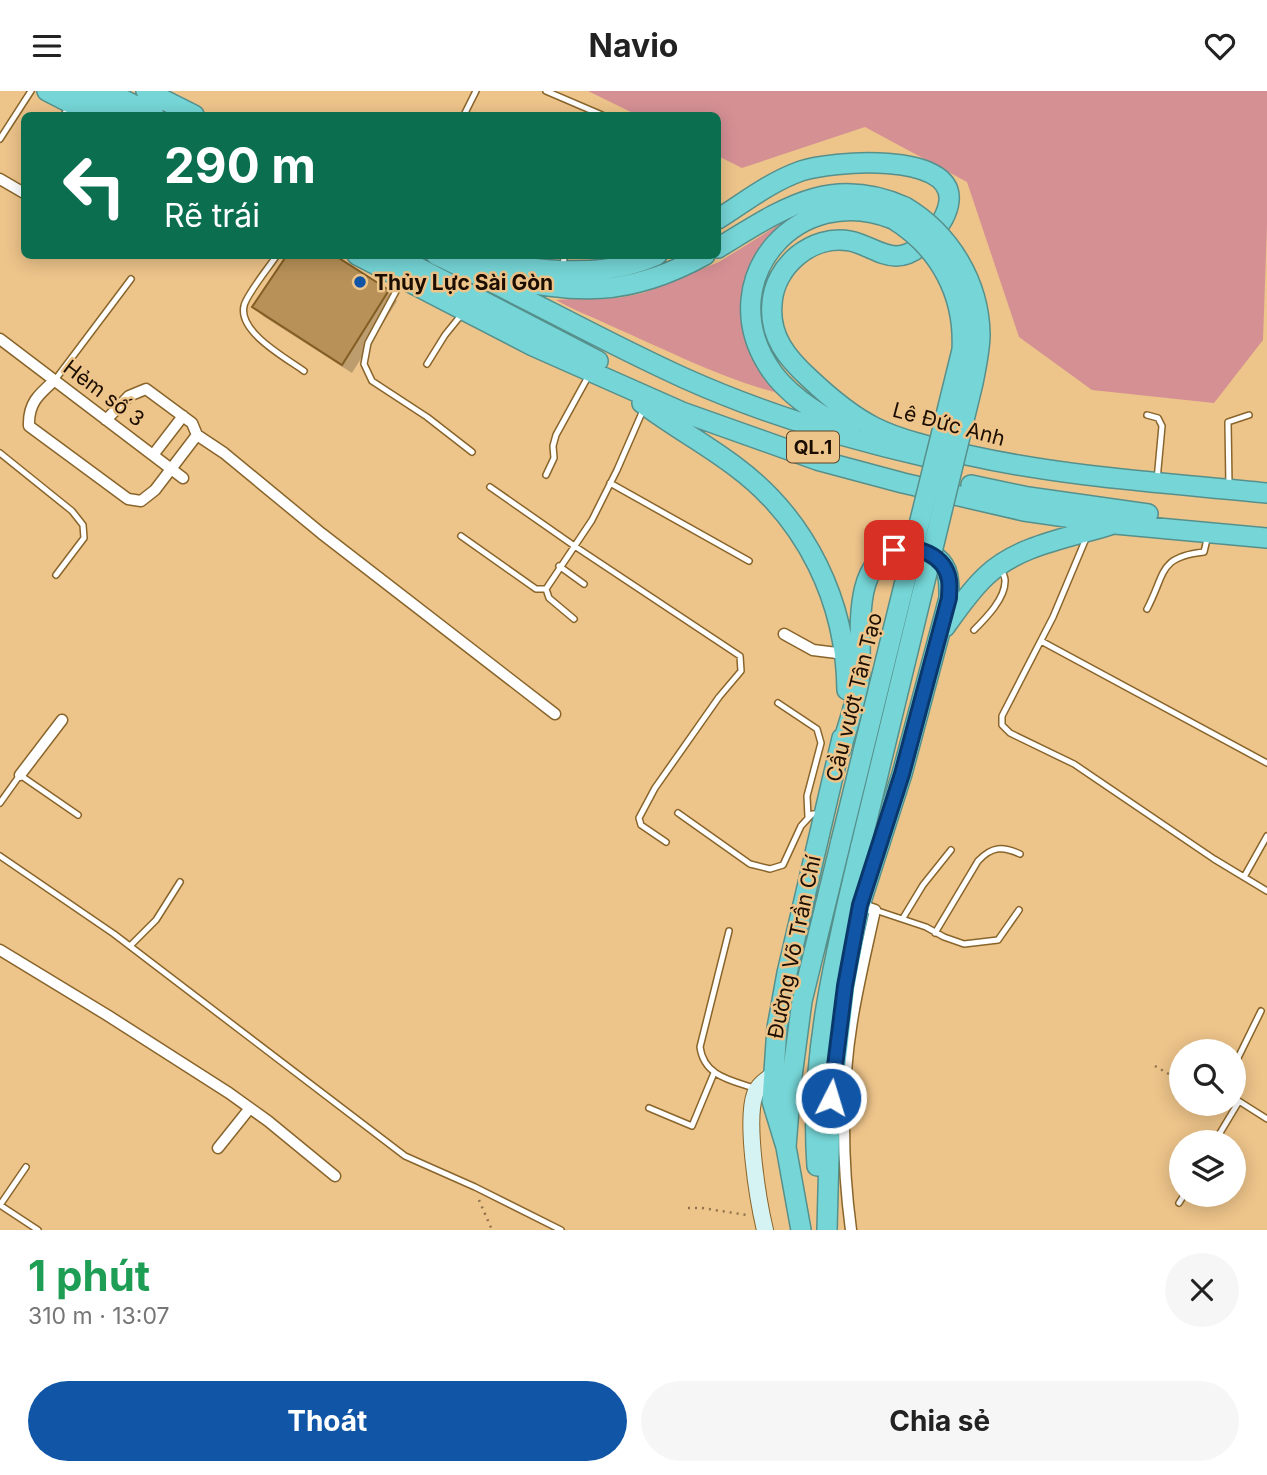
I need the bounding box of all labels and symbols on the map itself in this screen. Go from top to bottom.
place label: Thủy Lực Sài Gòn [374,270,553,295]
marker: Thủy Lực Sài Gòn [352,274,368,290]
street label: Hẻm số 3 [59,355,149,431]
street label: Lê Đức Anh [890,397,1008,451]
road number: QL.1 [787,431,839,463]
pin [864,520,924,580]
street label: Cầu vượt Tân Tạo [821,610,887,784]
street label: Đường Võ Trần Chí [762,852,826,1041]
position arrow [794,1061,868,1135]

